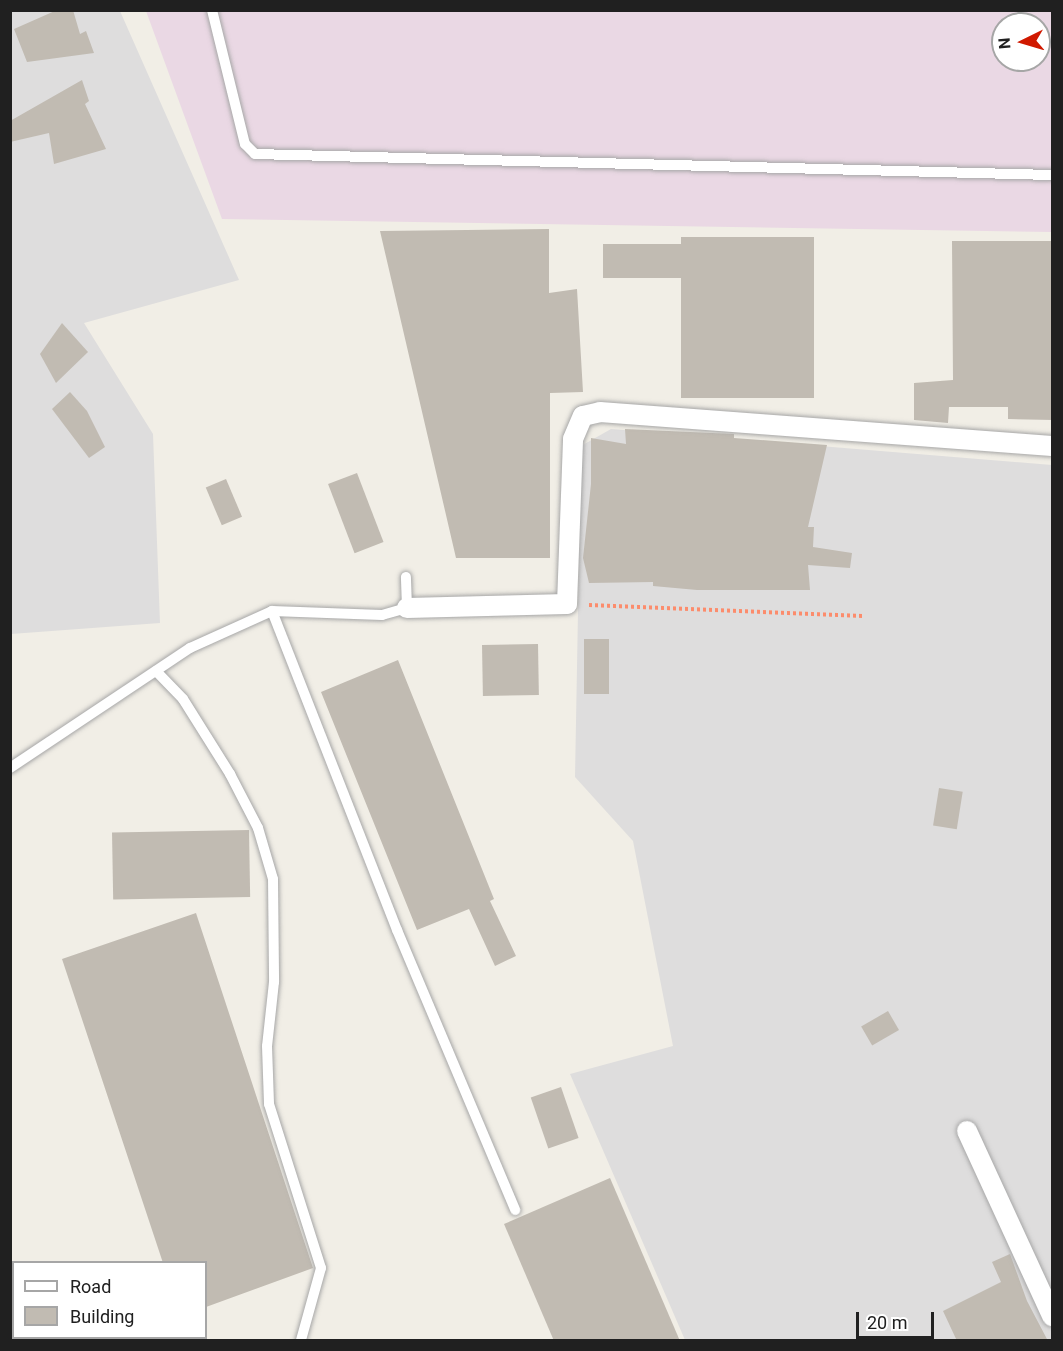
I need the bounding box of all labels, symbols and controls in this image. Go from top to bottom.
north arrow [991,12,1051,72]
text: N [995,37,1015,50]
legend [12,1261,207,1339]
text: Road [70,1276,111,1297]
scale bar [859,1300,937,1338]
text: Building [70,1306,134,1327]
text: 20 m [867,1312,907,1333]

